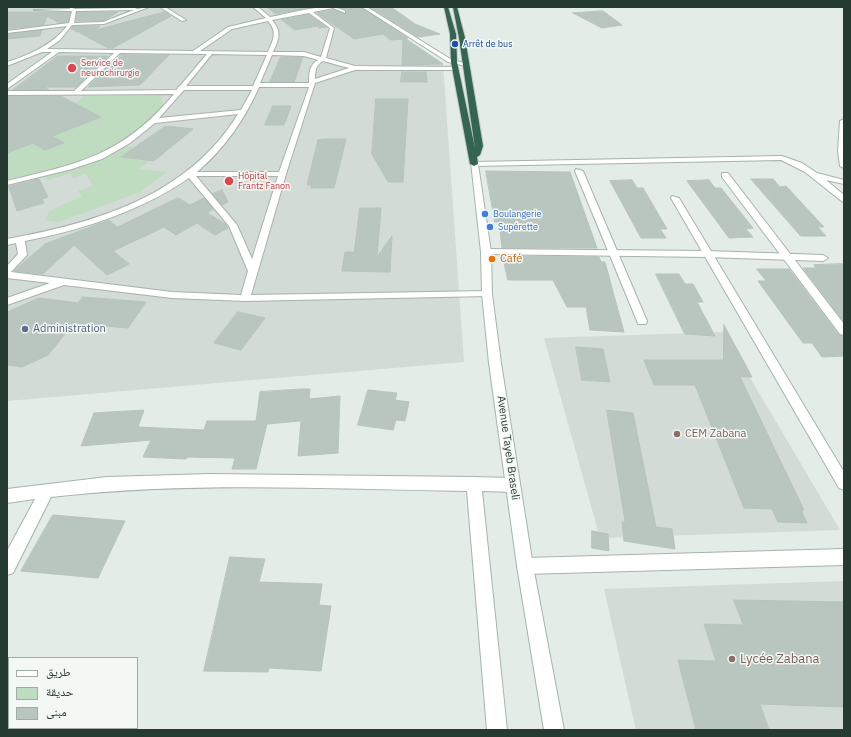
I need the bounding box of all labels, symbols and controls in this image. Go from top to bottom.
marker: Arrêt de bus [450,39,460,49]
place label: Arrêt de bus [463,39,513,49]
place label: Service de neurochirurgie [81,58,140,79]
marker: Service de neurochirurgie [66,62,78,74]
place label: Hôpital Frantz Fanon [238,171,290,192]
marker: Hôpital Frantz Fanon [223,175,235,187]
marker: Boulangerie [480,209,490,219]
place label: Boulangerie [493,209,542,219]
marker: Supérette [485,222,495,232]
place label: Supérette [498,222,538,232]
place label: Café [500,252,522,266]
marker: Café [487,254,497,264]
place label: Administration [33,322,106,336]
marker: Administration [20,324,30,334]
street label: Avenue Tayeb Braseli [494,395,522,501]
place label: CEM Zabana [685,427,746,441]
marker: CEM Zabana [672,429,682,439]
place label: Lycée Zabana [740,651,820,667]
marker: Lycée Zabana [727,654,737,664]
legend [8,657,138,729]
text: طريق [46,664,71,679]
text: حديقة [46,684,74,699]
text: مبنى [46,704,67,719]

